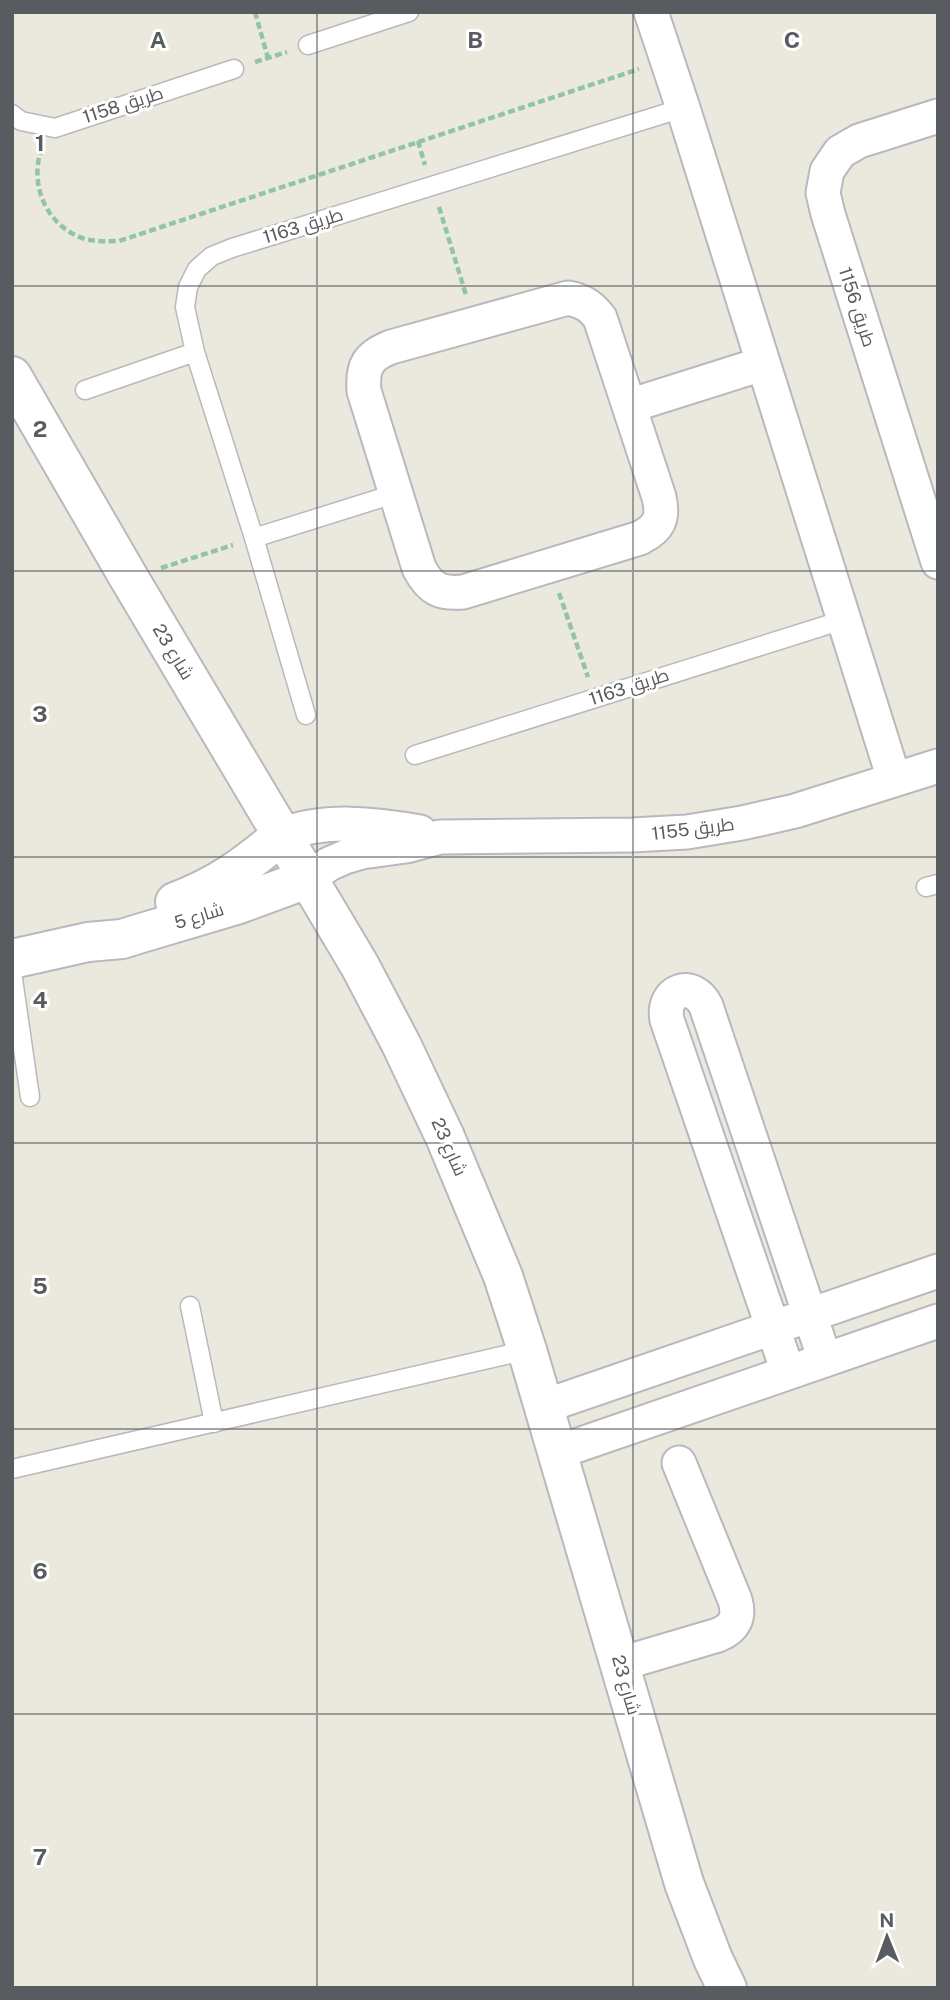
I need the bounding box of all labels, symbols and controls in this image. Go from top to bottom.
text: A [150,26,167,53]
text: B [467,26,483,53]
text: C [784,26,800,53]
street label: طريق 1158 [80,82,166,129]
text: 1 [35,129,45,156]
street label: طريق 1163 [260,203,346,250]
street label: طريق 1156 [833,264,880,350]
text: 2 [33,415,47,442]
street label: شارع 23 [147,620,198,684]
street label: طريق 1163 [586,664,672,711]
text: 3 [32,700,48,727]
street label: طريق 1155 [650,813,736,846]
street label: شارع 5 [172,898,227,935]
text: 4 [32,986,48,1013]
street label: شارع 23 [426,1115,472,1180]
text: 5 [32,1272,48,1299]
text: 6 [32,1557,48,1584]
street label: شارع 23 [606,1652,645,1718]
text: 7 [33,1843,47,1870]
north arrow [852,1902,922,1972]
text: N [879,1909,894,1931]

